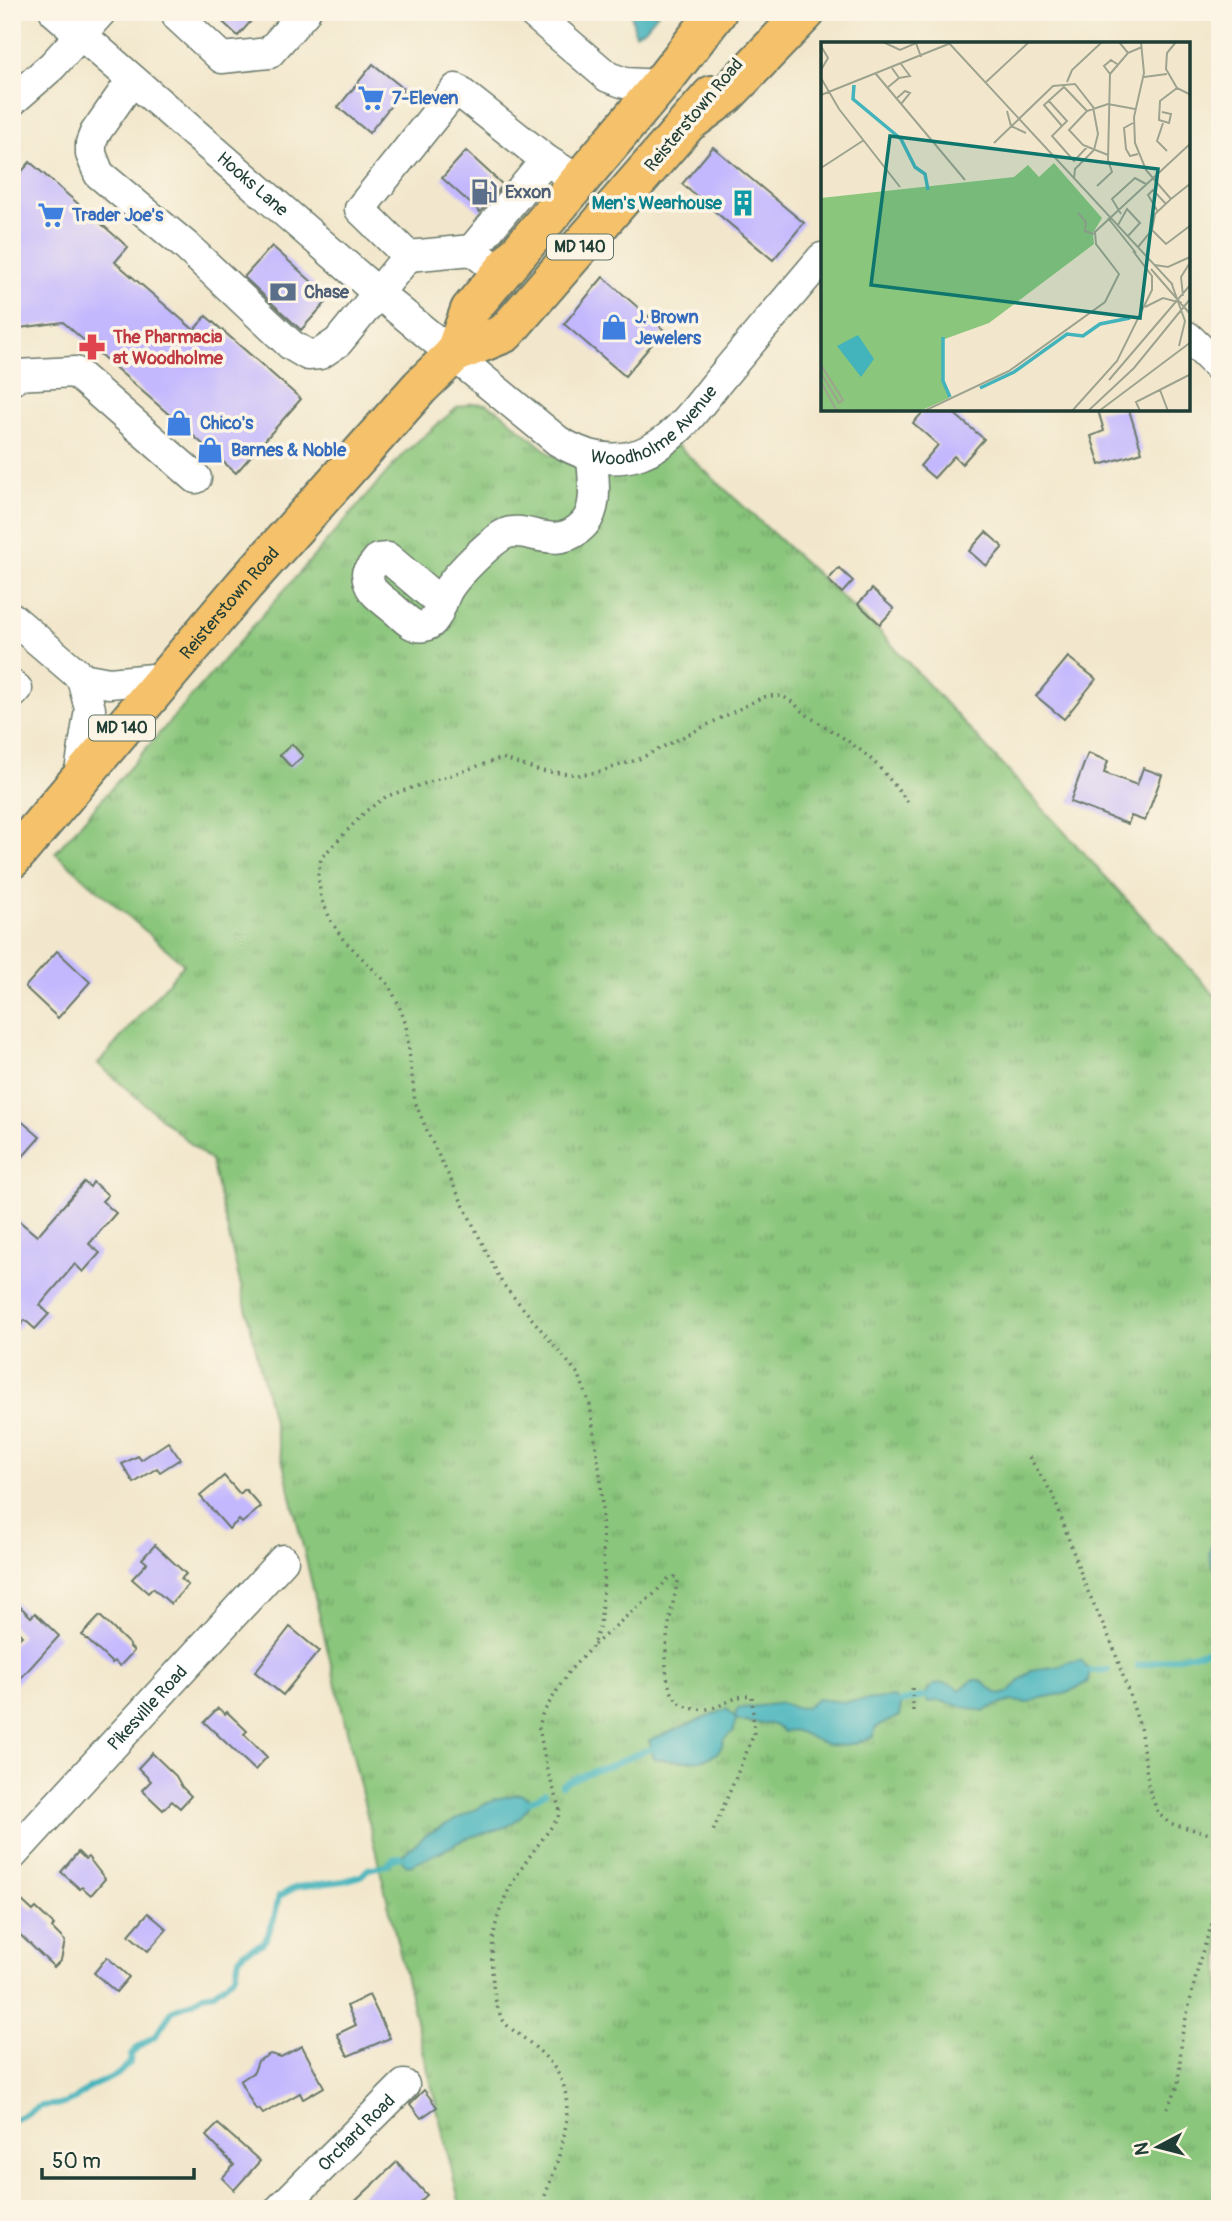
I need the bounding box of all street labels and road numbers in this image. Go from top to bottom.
street label: Reisterstown Road [640,53,748,177]
street label: Hooks Lane [212,147,293,221]
road number: MD 140 [547,234,613,260]
street label: Woodholme Avenue [589,380,722,470]
street label: Reisterstown Road [175,542,284,664]
road number: MD 140 [89,716,155,740]
street label: Pikesville Road [102,1660,192,1755]
street label: Orchard Road [313,2089,400,2176]

